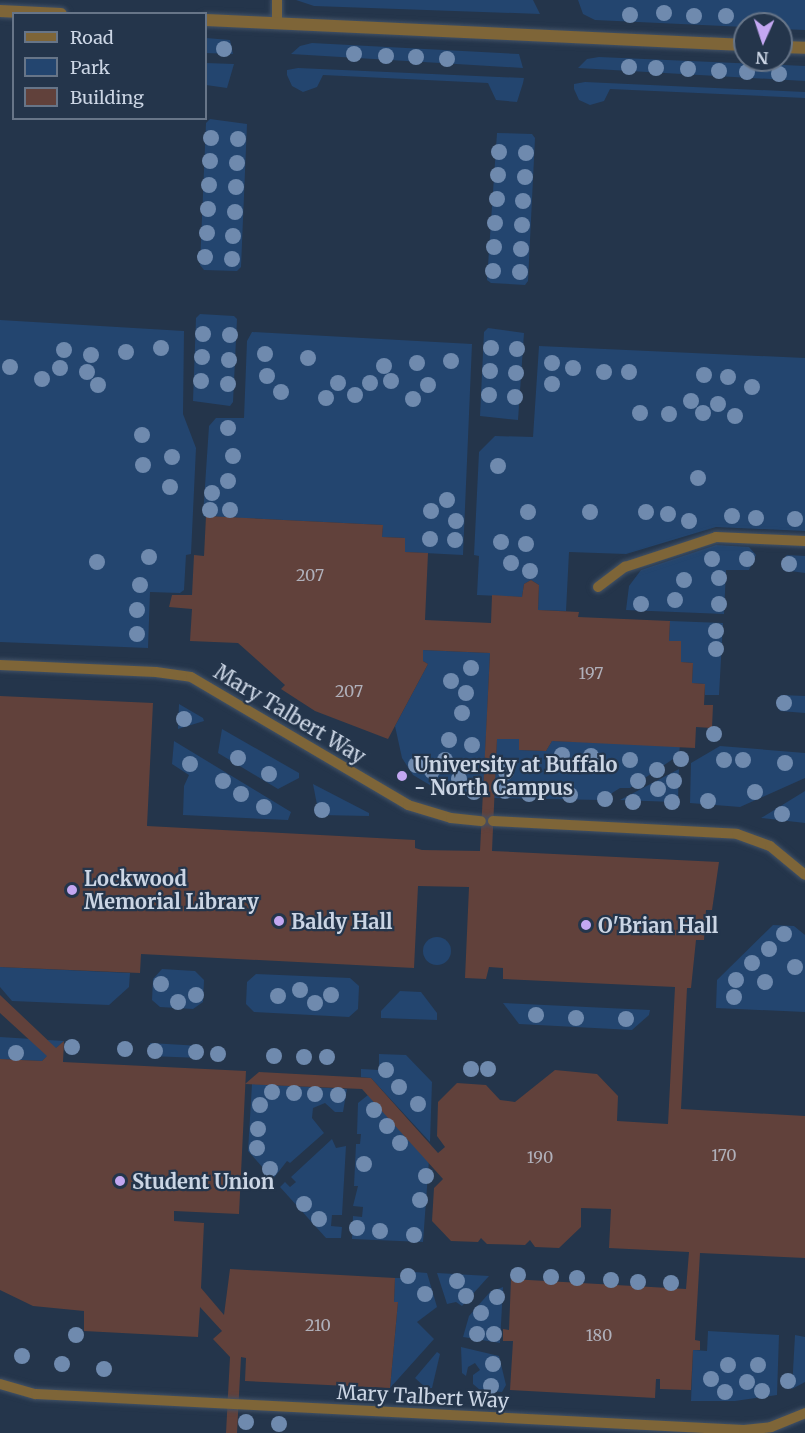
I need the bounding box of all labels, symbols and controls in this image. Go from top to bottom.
legend [12,12,207,120]
north arrow [733,12,793,72]
text: Road [70,26,114,49]
text: N [755,48,769,68]
text: Park [70,56,110,79]
text: Building [70,86,144,109]
house number: 207 [296,565,324,585]
street label: Mary Talbert Way [210,659,370,769]
house number: 197 [579,663,603,683]
house number: 207 [335,681,363,701]
place label: University at Buffalo - North Campus [414,752,617,799]
marker: University at Buffalo - North Campus [395,769,409,783]
place label: Lockwood Memorial Library [84,867,259,914]
marker: Lockwood Memorial Library [65,883,79,897]
place label: Baldy Hall [291,909,392,933]
place label: O'Brian Hall [598,913,718,937]
marker: Baldy Hall [272,914,286,928]
marker: O'Brian Hall [579,918,593,932]
house number: 170 [711,1145,737,1165]
house number: 190 [527,1147,553,1167]
place label: Student Union [132,1169,274,1193]
marker: Student Union [113,1174,127,1188]
house number: 210 [305,1315,331,1335]
house number: 180 [586,1325,612,1345]
street label: Mary Talbert Way [336,1380,510,1412]

